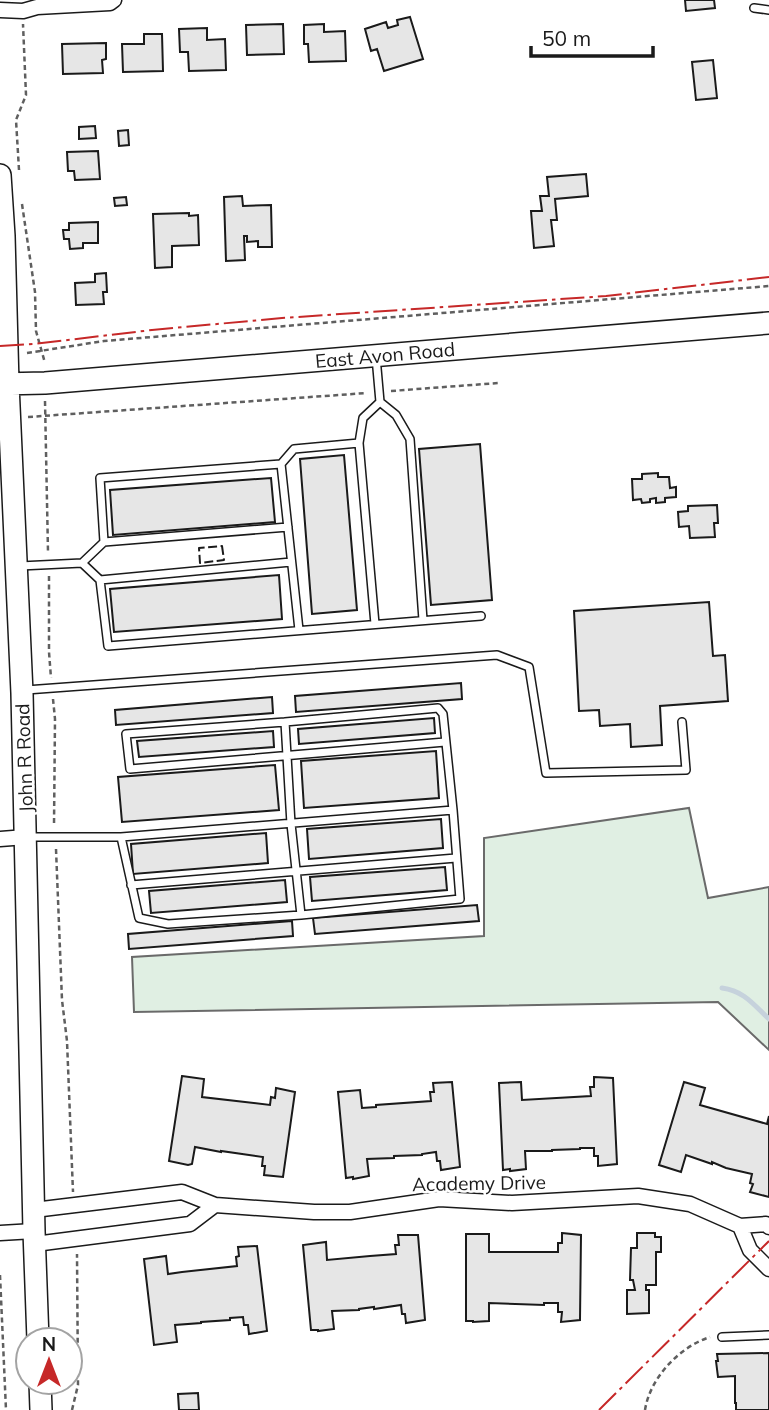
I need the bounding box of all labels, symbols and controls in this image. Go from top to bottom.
scale bar [531,14,654,58]
text: 50 m [542,25,591,51]
street label: East Avon Road [314,337,456,373]
street label: John R Road [10,703,38,813]
street label: Academy Drive [412,1170,546,1196]
north arrow [14,1326,84,1396]
text: N [42,1332,56,1356]

